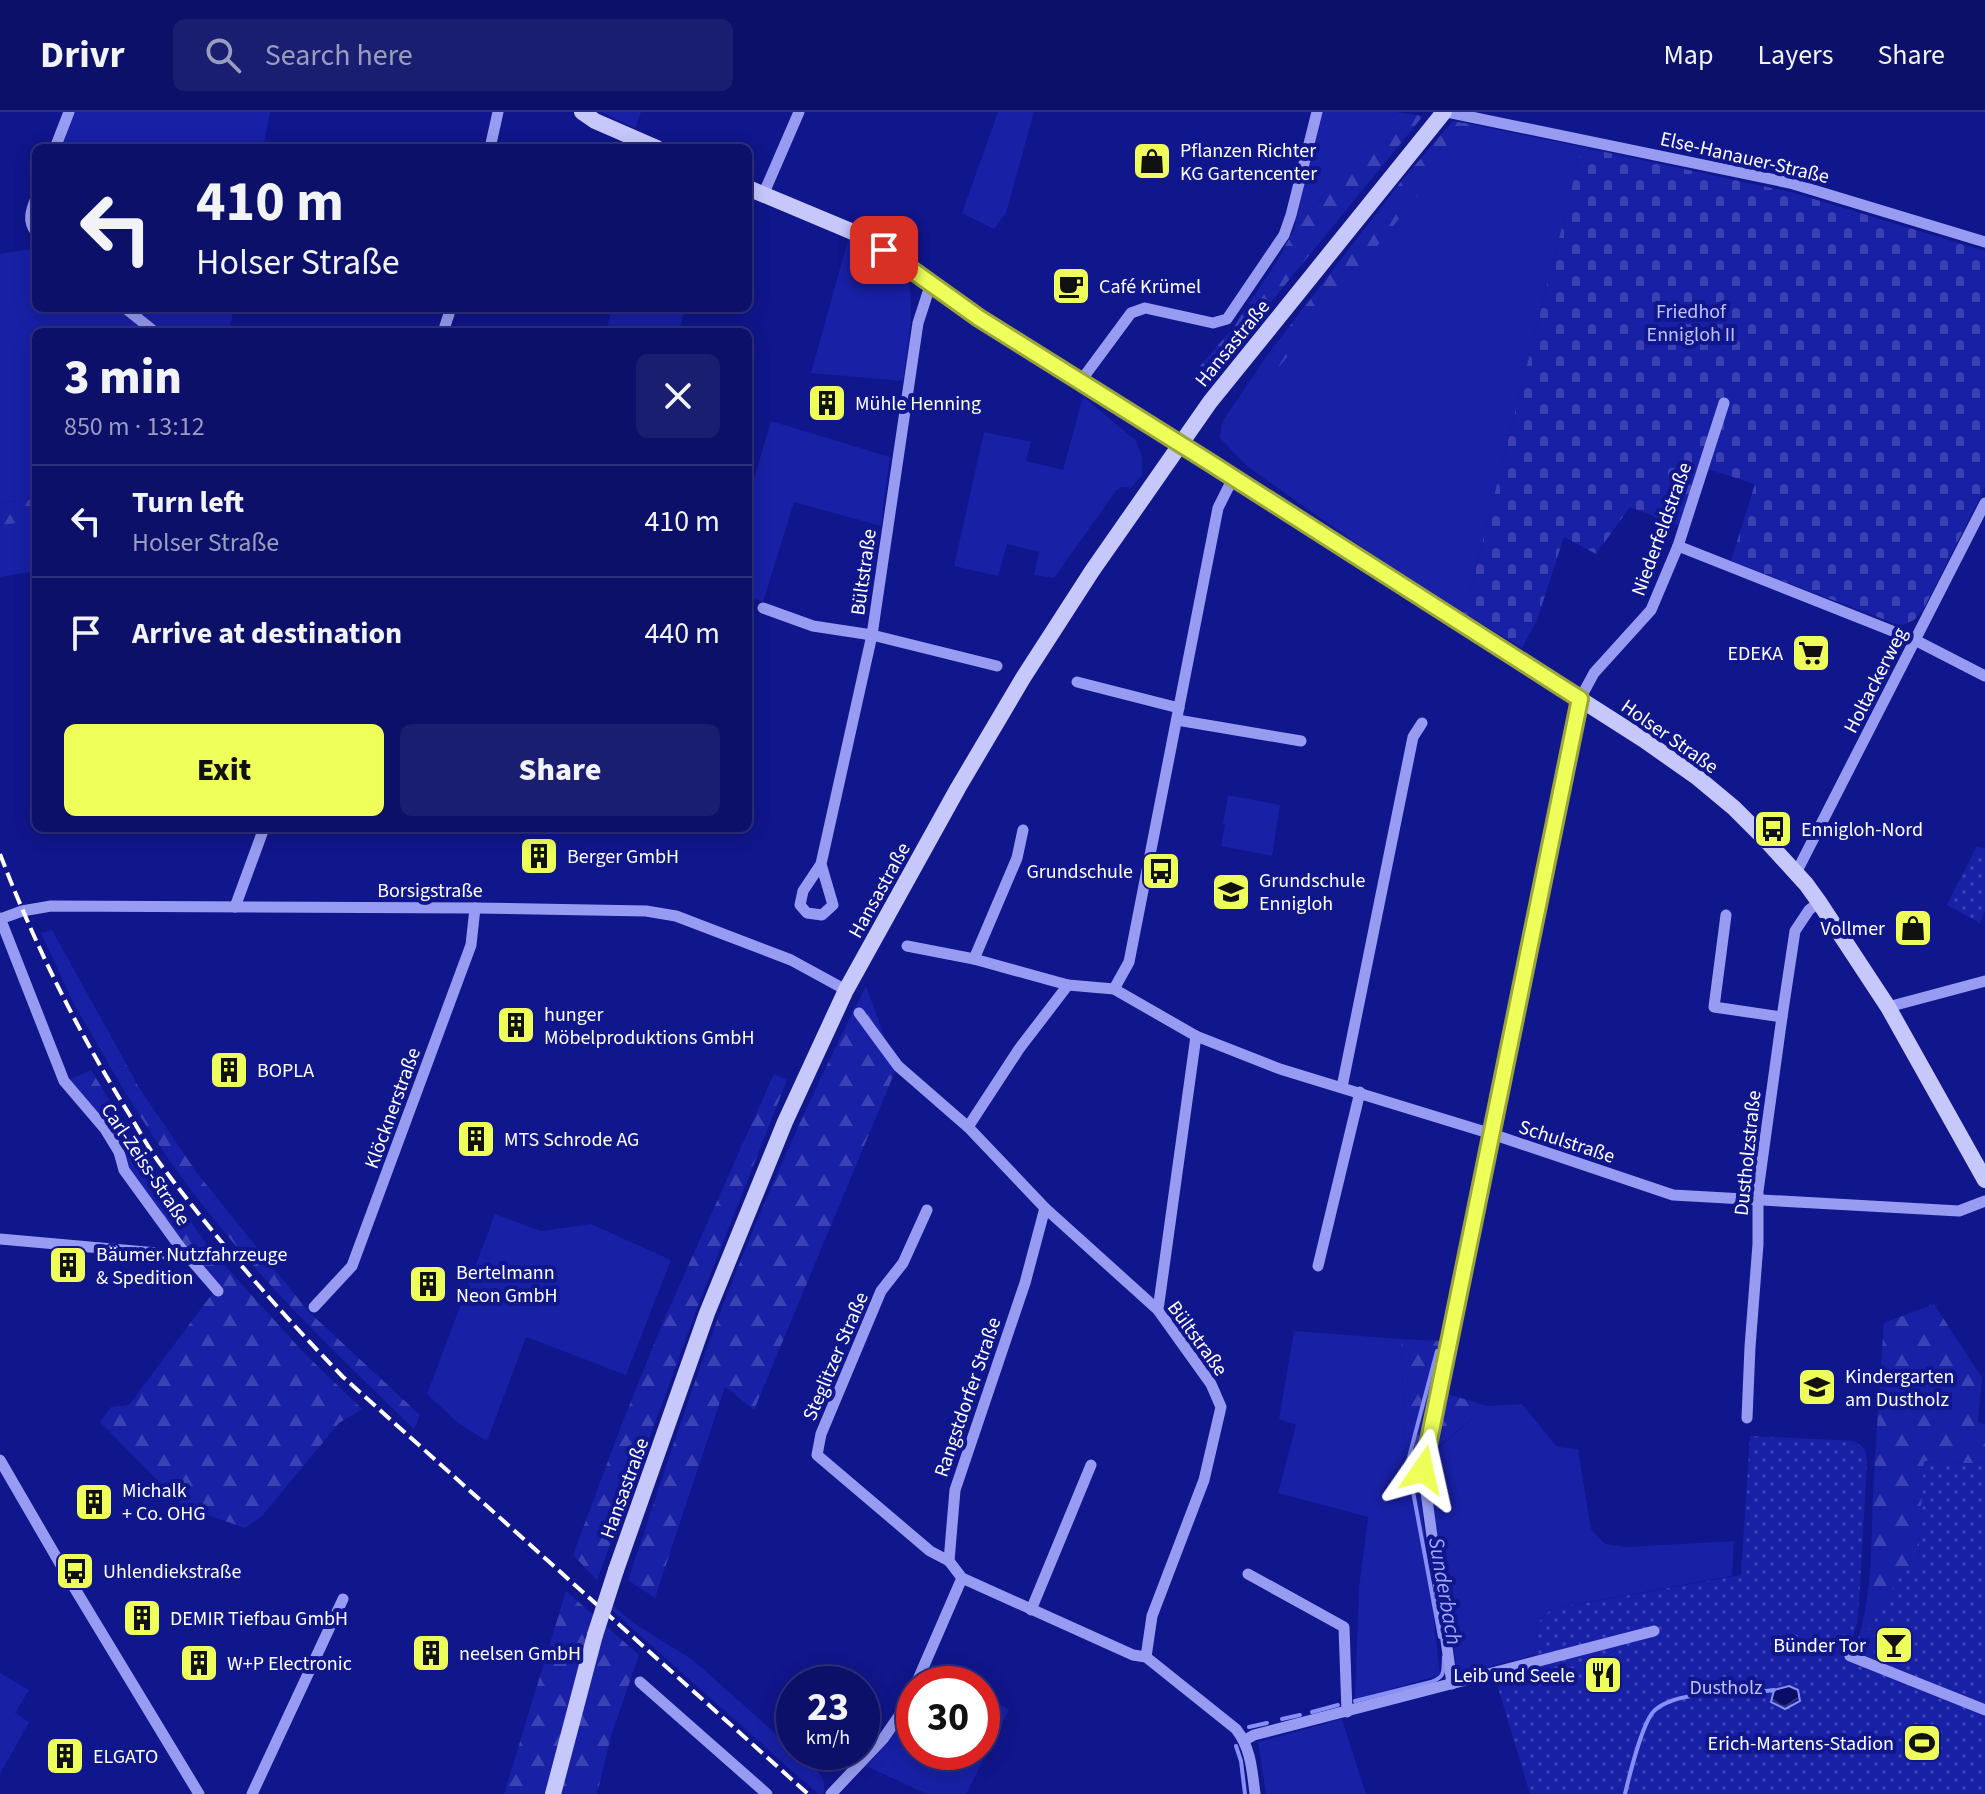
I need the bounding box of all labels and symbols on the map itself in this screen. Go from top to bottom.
street label: Else-Hanauer-Straße [1658,125,1832,191]
place label: Pflanzen Richter KG Gartencenter [1180,137,1317,188]
shop icon: Pflanzen Richter KG Gartencenter [1131,140,1173,182]
pin [850,216,918,284]
cafe icon: Café Krümel [1050,265,1092,307]
place label: Café Krümel [1099,273,1201,301]
street label: Hansastraße [1189,294,1277,393]
park label: Friedhof Ennigloh II [1647,298,1735,349]
building icon: Mühle Henning [806,382,848,424]
place label: Mühle Henning [855,390,981,418]
street label: Niederfeldstraße [1625,459,1699,600]
street label: Bültstraße [844,527,884,617]
street label: Holtackerweg [1837,623,1915,738]
supermarket icon: EDEKA [1790,632,1832,674]
place label: EDEKA [1727,640,1783,668]
street label: Holser Straße [1615,693,1724,781]
bus stop icon: Ennigloh-Nord [1752,808,1794,850]
place label: Ennigloh-Nord [1801,816,1923,844]
building icon: Berger GmbH [518,835,560,877]
street label: Hansastraße [842,838,918,943]
place label: Berger GmbH [567,843,679,871]
bus stop icon: Grundschule [1140,850,1182,892]
place label: Grundschule [1027,858,1133,886]
place label: Grundschule Ennigloh [1259,867,1366,918]
school or university icon: Grundschule Ennigloh [1210,871,1252,913]
street label: Borsigstraße [377,877,483,905]
shop icon: Vollmer [1892,907,1934,949]
place label: Vollmer [1821,915,1885,943]
place label: hunger Möbelproduktions GmbH [544,1001,754,1052]
building icon: hunger Möbelproduktions GmbH [495,1004,537,1046]
street label: Klöcknerstraße [358,1044,428,1173]
building icon: BOPLA [208,1049,250,1091]
place label: BOPLA [257,1057,314,1085]
street label: Dustholzstraße [1727,1089,1769,1217]
street label: Carl-Zeiss-Straße [94,1098,197,1231]
street label: Schulstraße [1515,1113,1618,1171]
building icon: MTS Schrode AG [455,1118,497,1160]
place label: MTS Schrode AG [504,1126,639,1154]
place label: Bäumer Nutzfahrzeuge & Spedition [96,1241,287,1292]
building icon: Bäumer Nutzfahrzeuge & Spedition [47,1244,89,1286]
place label: Bertelmann Neon GmbH [456,1259,558,1310]
building icon: Bertelmann Neon GmbH [407,1263,449,1305]
street label: Steglitzer Straße [796,1288,876,1425]
street label: Bültstraße [1160,1295,1234,1382]
street label: Rangstdorfer Straße [927,1314,1008,1481]
place label: Kindergarten am Dustholz [1845,1363,1954,1414]
school or university icon: Kindergarten am Dustholz [1796,1366,1838,1408]
position arrow [1381,1428,1465,1512]
street label: Hansastraße [594,1434,656,1543]
place label: Michalk + Co. OHG [122,1477,206,1528]
building icon: Michalk + Co. OHG [73,1481,115,1523]
water label: Sunderbach [1420,1535,1470,1647]
bus stop icon: Uhlendiekstraße [54,1550,96,1592]
place label: Uhlendiekstraße [103,1558,241,1586]
building icon: DEMIR Tiefbau GmbH [121,1597,163,1639]
place label: DEMIR Tiefbau GmbH [170,1605,348,1633]
bar icon: Bünder Tor [1873,1624,1915,1666]
building icon: neelsen GmbH [410,1632,452,1674]
place label: Bünder Tor [1773,1632,1866,1660]
place label: neelsen GmbH [459,1640,581,1668]
building icon: W+P Electronic [178,1642,220,1684]
place label: W+P Electronic [227,1650,352,1678]
restaurant icon: Leib und Seele [1582,1654,1624,1696]
place label: Leib und Seele [1453,1662,1575,1690]
speed limit sign: 30 [896,1666,1000,1770]
park label: Dustholz [1689,1674,1763,1702]
sports icon: Erich-Martens-Stadion [1901,1722,1943,1764]
place label: Erich-Martens-Stadion [1708,1730,1894,1758]
building icon: ELGATO [44,1735,86,1777]
place label: ELGATO [93,1743,158,1771]

